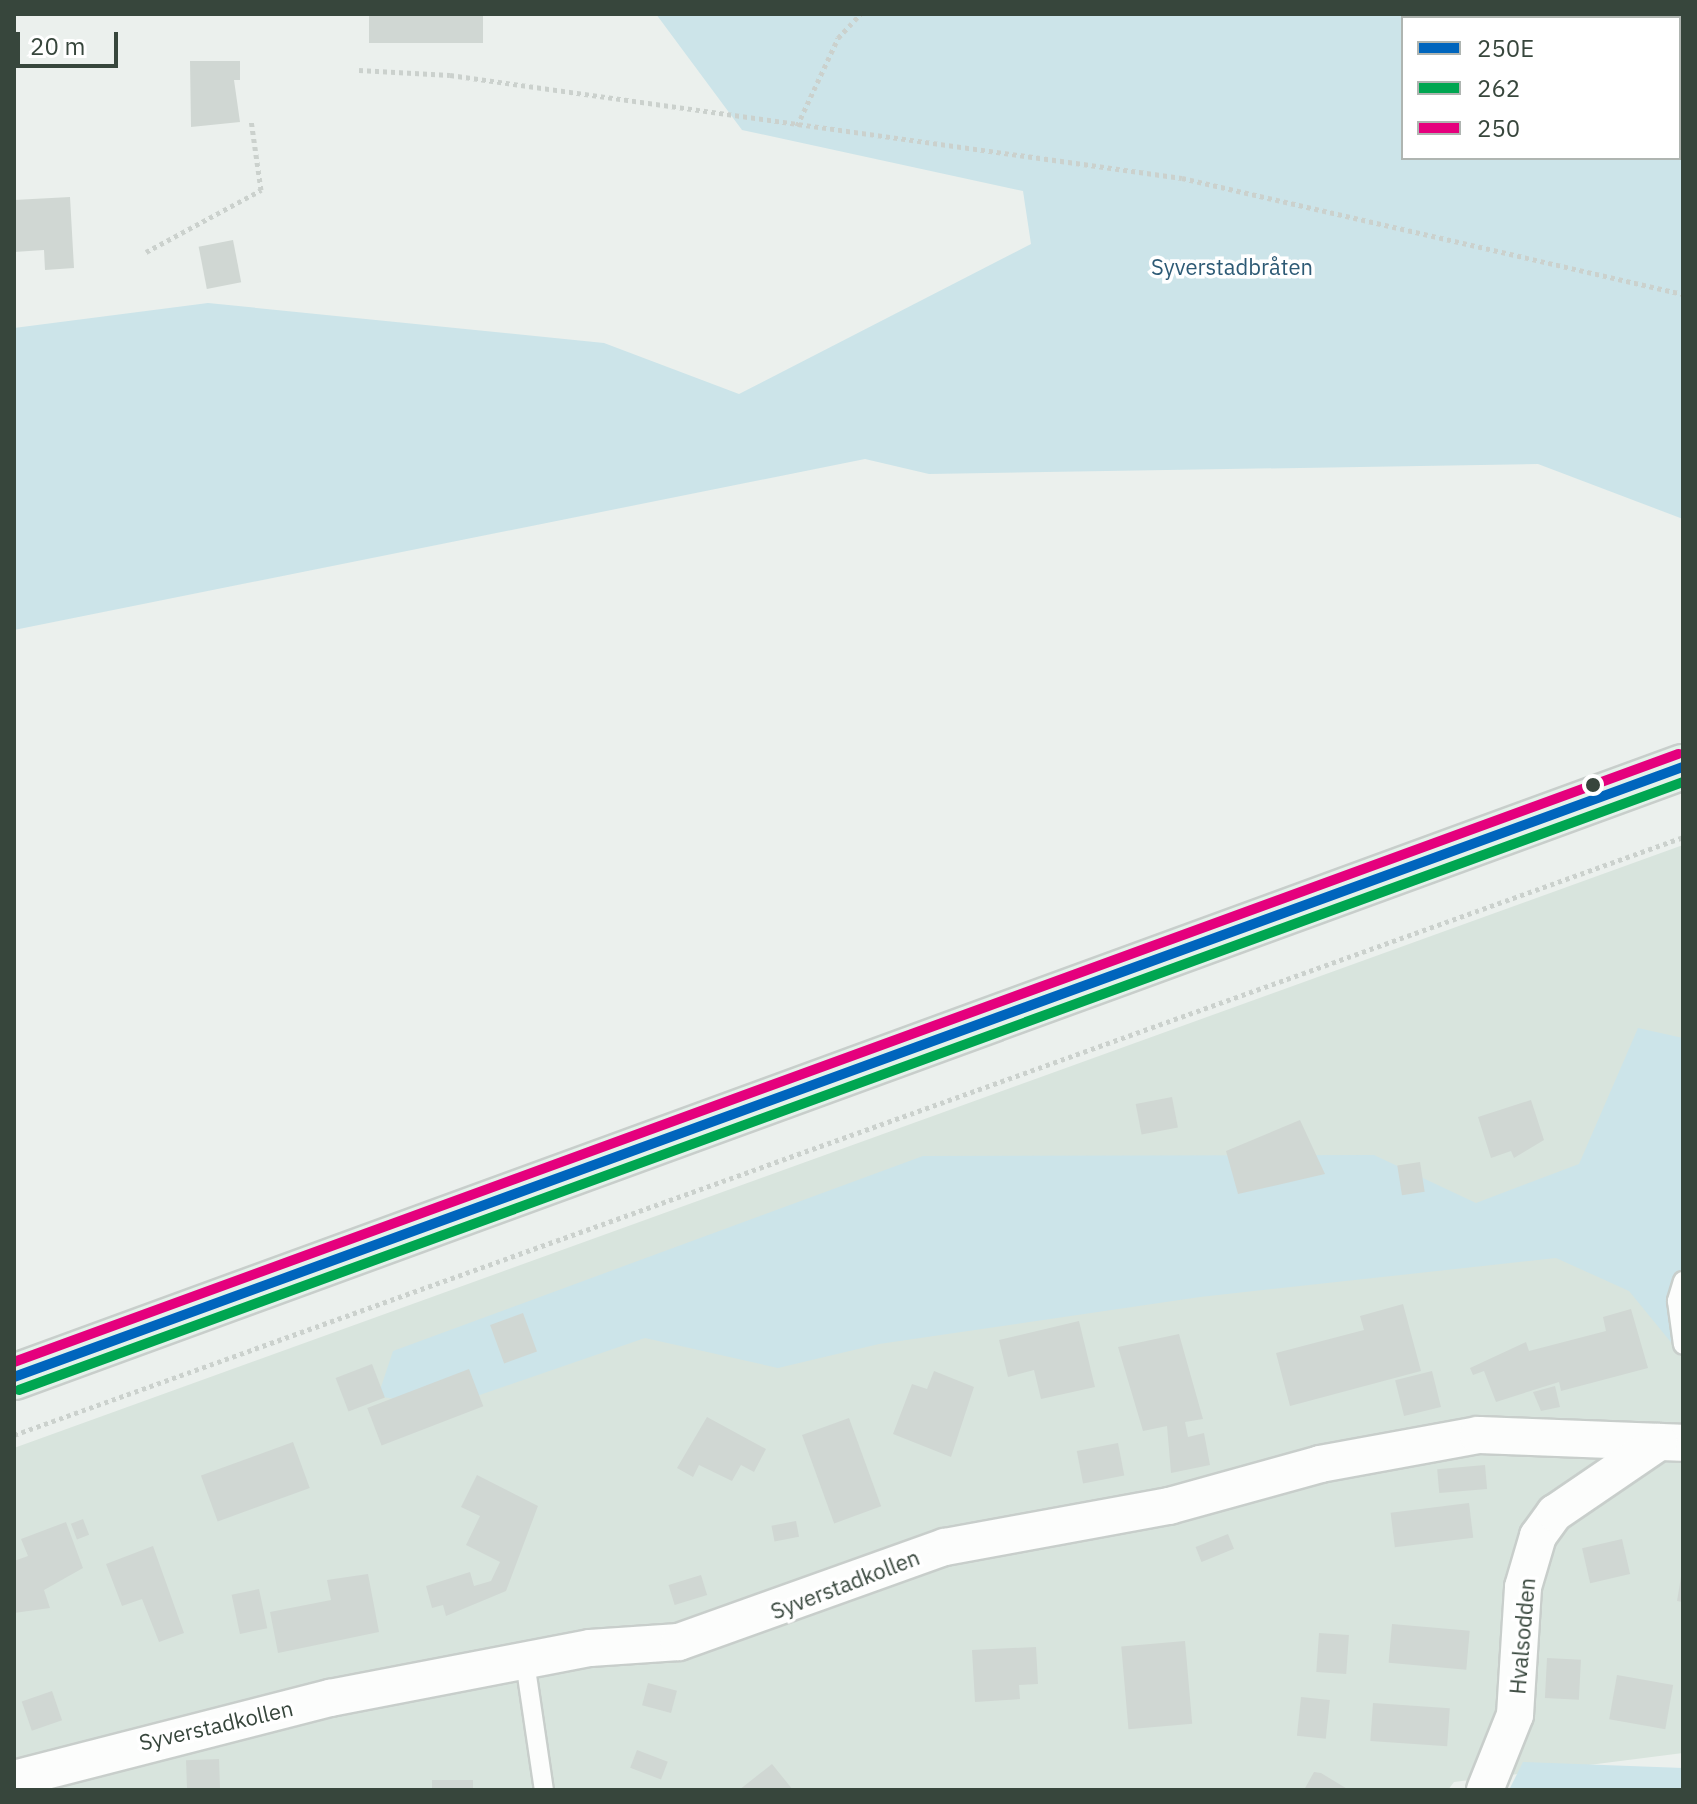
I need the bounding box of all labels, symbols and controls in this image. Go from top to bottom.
scale bar [20,16,122,66]
legend [1401,16,1681,160]
text: 20 m [30,30,85,62]
text: 250E [1477,32,1534,64]
text: 262 [1477,72,1520,104]
text: 250 [1477,112,1520,144]
park label: Syverstadbråten [1151,254,1313,280]
unlabelled marker [1585,777,1601,793]
street label: Syverstadkollen [767,1543,923,1625]
street label: Hvalsodden [1504,1577,1540,1695]
street label: Syverstadkollen [136,1694,296,1756]

